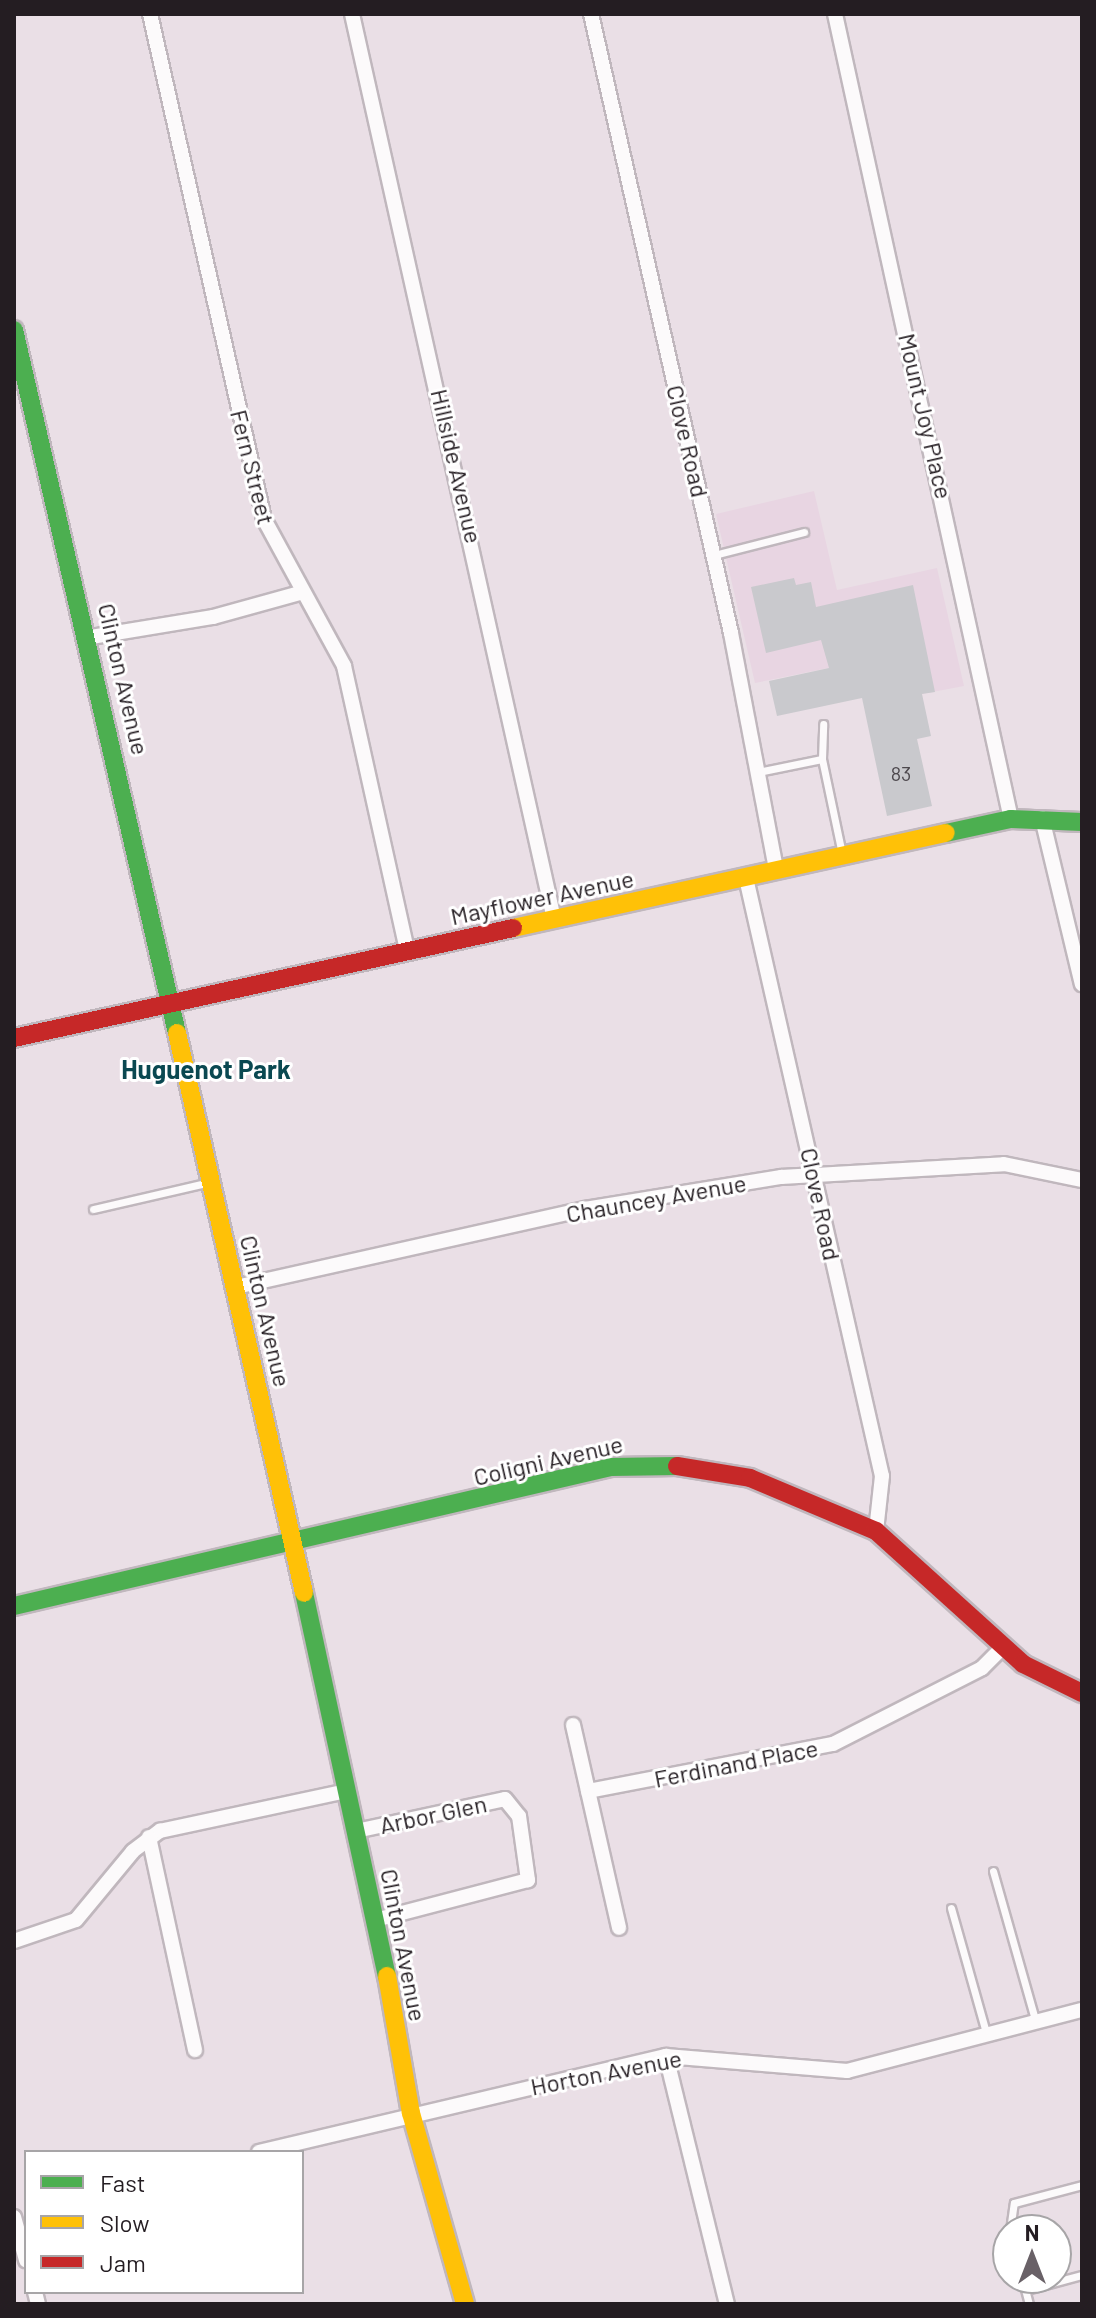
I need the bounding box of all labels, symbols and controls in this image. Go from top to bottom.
street label: Mount Joy Place [893,330,959,502]
street label: Clove Road [661,382,715,500]
street label: Hillside Avenue [425,386,489,546]
street label: Fern Street [225,407,281,527]
street label: Clinton Avenue [93,600,155,758]
house number: 83 [891,761,911,785]
street label: Mayflower Avenue [448,864,636,930]
district label: Huguenot Park [121,1053,291,1085]
street label: Clove Road [795,1145,847,1263]
street label: Chauncey Avenue [564,1168,748,1228]
street label: Clinton Avenue [235,1232,297,1390]
street label: Coligni Avenue [471,1429,625,1491]
street label: Ferdinand Place [652,1733,820,1793]
street label: Arbor Glen [377,1789,489,1839]
street label: Clinton Avenue [375,1866,433,2024]
street label: Horton Avenue [528,2043,684,2101]
legend [24,2150,304,2294]
text: Fast [100,2168,145,2197]
text: Slow [100,2208,149,2237]
north arrow [992,2214,1072,2294]
text: N [1025,2219,1039,2245]
text: Jam [100,2248,146,2277]

